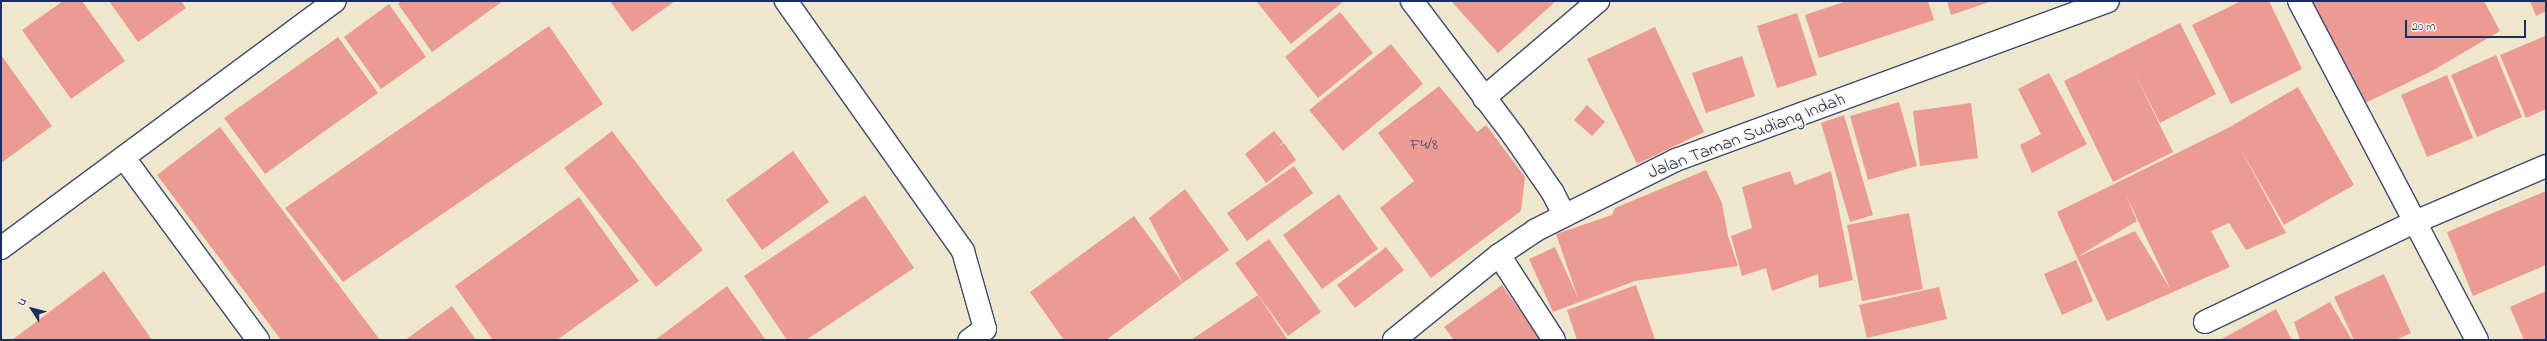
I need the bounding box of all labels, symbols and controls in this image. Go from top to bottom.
scale bar [2407,12,2528,38]
text: 20 m [2412,18,2435,36]
street label: Jalan Taman Sudiang Indah [1645,89,1849,185]
house number: F4/8 [1410,135,1438,155]
north arrow [12,289,52,329]
text: U [14,294,31,309]

